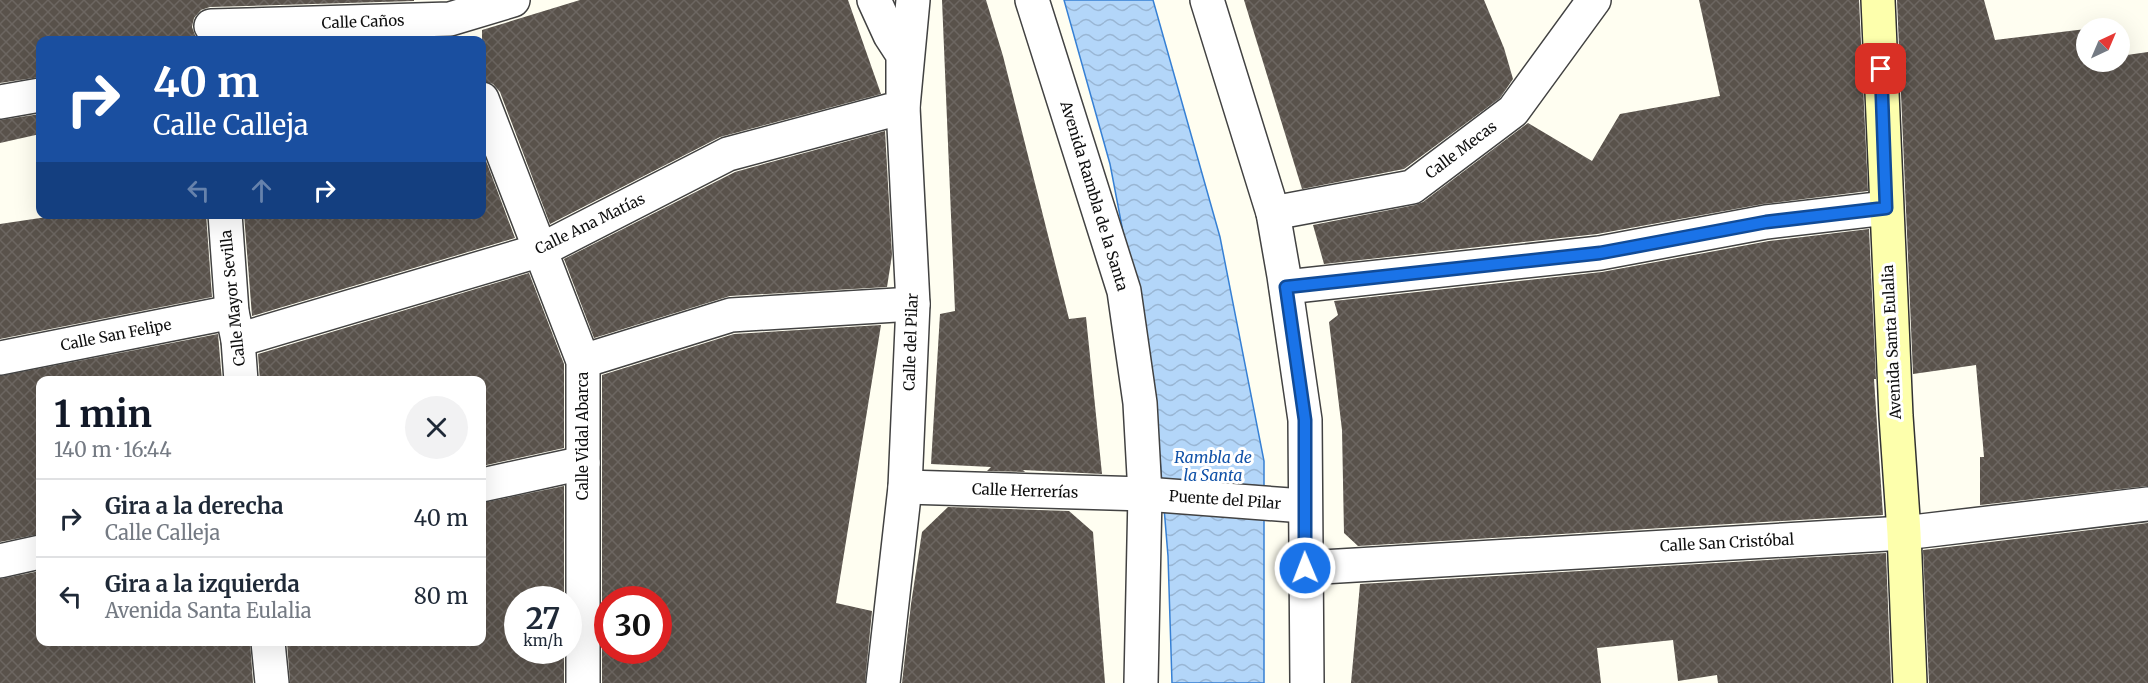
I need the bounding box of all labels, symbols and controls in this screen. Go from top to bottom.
street label: Calle Caños [321,11,405,32]
north arrow [2076,18,2130,72]
map controls [2076,18,2130,72]
pin [1855,43,1906,94]
icon: arrive [1864,52,1897,85]
text: 40 m [153,56,259,108]
icon: right [54,60,132,138]
street label: Avenida Rambla de la Santa [1056,98,1132,293]
text: Calle Calleja [153,108,308,142]
street label: Calle Mecas [1421,117,1500,183]
icon: left [182,174,215,207]
icon: ahead [245,174,278,207]
icon: right [308,174,341,207]
street label: Calle Ana Matías [532,189,648,258]
street label: Calle Mayor Sevilla [216,229,249,367]
street label: Avenida Santa Eulalia [1878,264,1905,421]
street label: Calle del Pilar [899,293,922,391]
street label: Calle San Felipe [59,314,173,355]
street label: Calle Vidal Abarca [573,372,592,500]
text: 1 min [54,392,152,437]
button: close [405,396,468,459]
text: 140 m · 16:44 [54,437,171,462]
water label: Rambla de la Santa [1174,447,1252,485]
street label: Calle Herrerías [971,479,1079,502]
street label: Puente del Pilar [1168,486,1282,513]
text: Gira a la derecha [105,492,283,520]
icon: right [54,502,87,535]
text: 40 m [413,504,468,532]
text: Calle Calleja [105,520,220,545]
street label: Calle San Cristóbal [1659,529,1795,556]
position arrow [1273,536,1337,600]
text: Gira a la izquierda [105,570,300,598]
icon: left [54,580,87,613]
text: 80 m [414,582,468,610]
speed limit sign: 30 [594,586,672,664]
text: Avenida Santa Eulalia [105,598,312,623]
text: 27 [526,599,560,637]
text: km/h [523,631,563,650]

